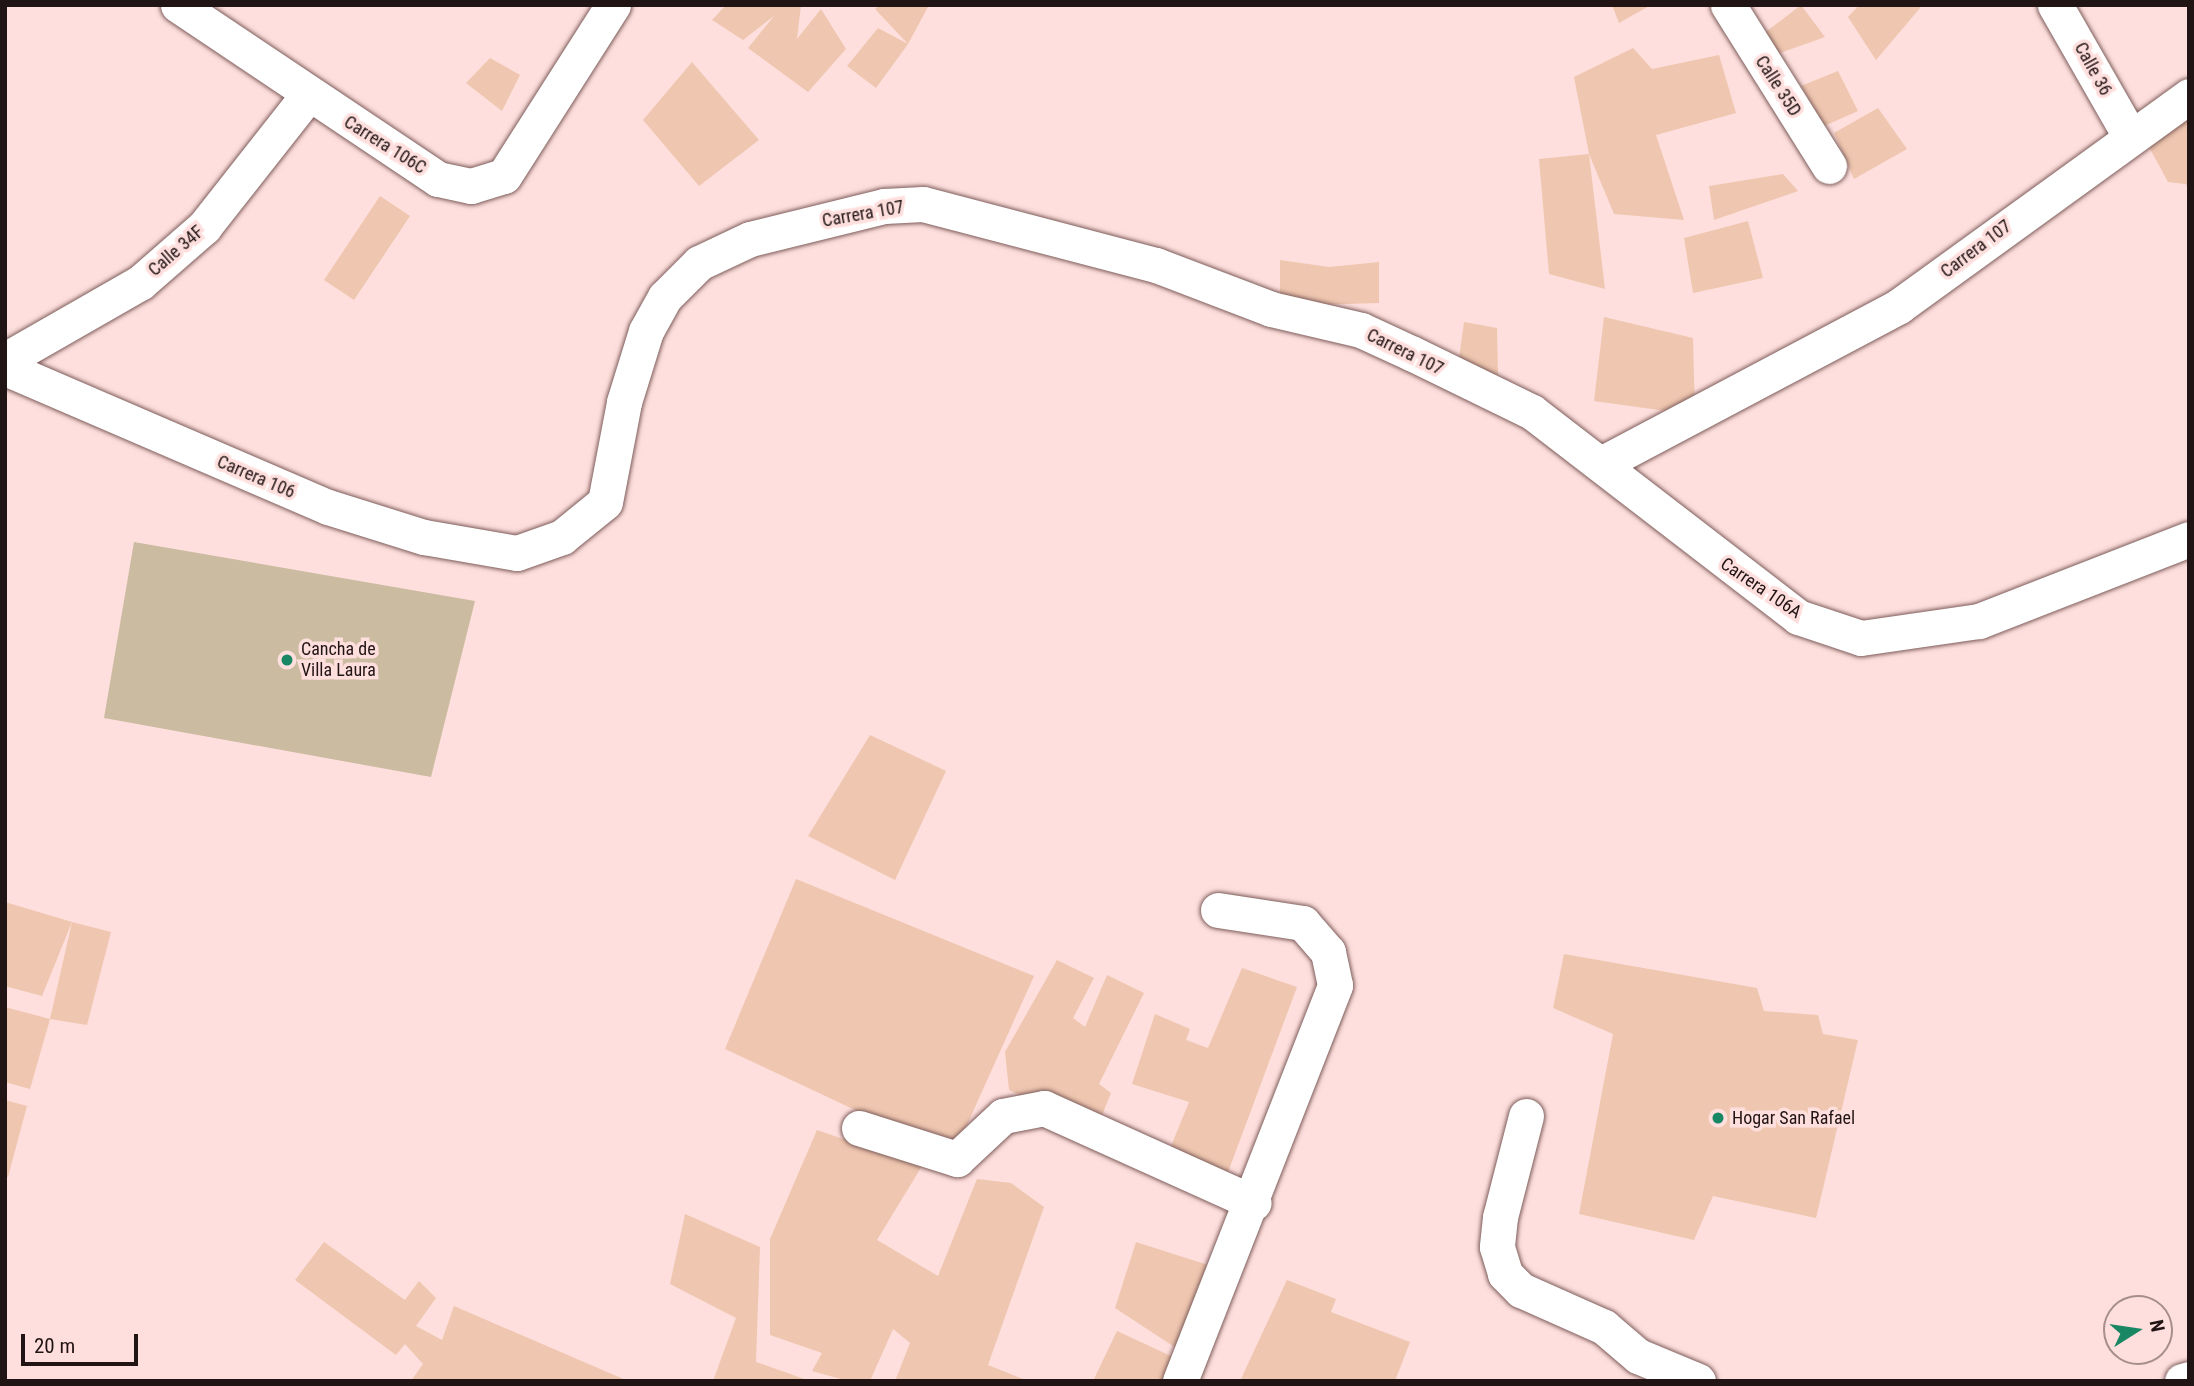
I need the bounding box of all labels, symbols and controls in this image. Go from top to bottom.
street label: Calle 36 [2070,39,2116,99]
street label: Calle 35D [1751,52,1805,120]
street label: Carrera 106C [340,111,430,179]
street label: Carrera 107 [820,196,906,232]
street label: Carrera 107 [1937,216,2015,282]
street label: Calle 34F [144,221,208,281]
street label: Carrera 107 [1363,324,1447,380]
street label: Carrera 106 [214,451,298,503]
street label: Carrera 106A [1716,553,1806,623]
place label: Cancha de Villa Laura [301,639,376,682]
marker: Cancha de Villa Laura [279,652,295,668]
place label: Hogar San Rafael [1732,1107,1855,1129]
marker: Hogar San Rafael [1710,1110,1726,1126]
north arrow [2103,1295,2173,1365]
text: N [2145,1318,2170,1334]
scale bar [24,1320,142,1364]
text: 20 m [34,1334,75,1358]

